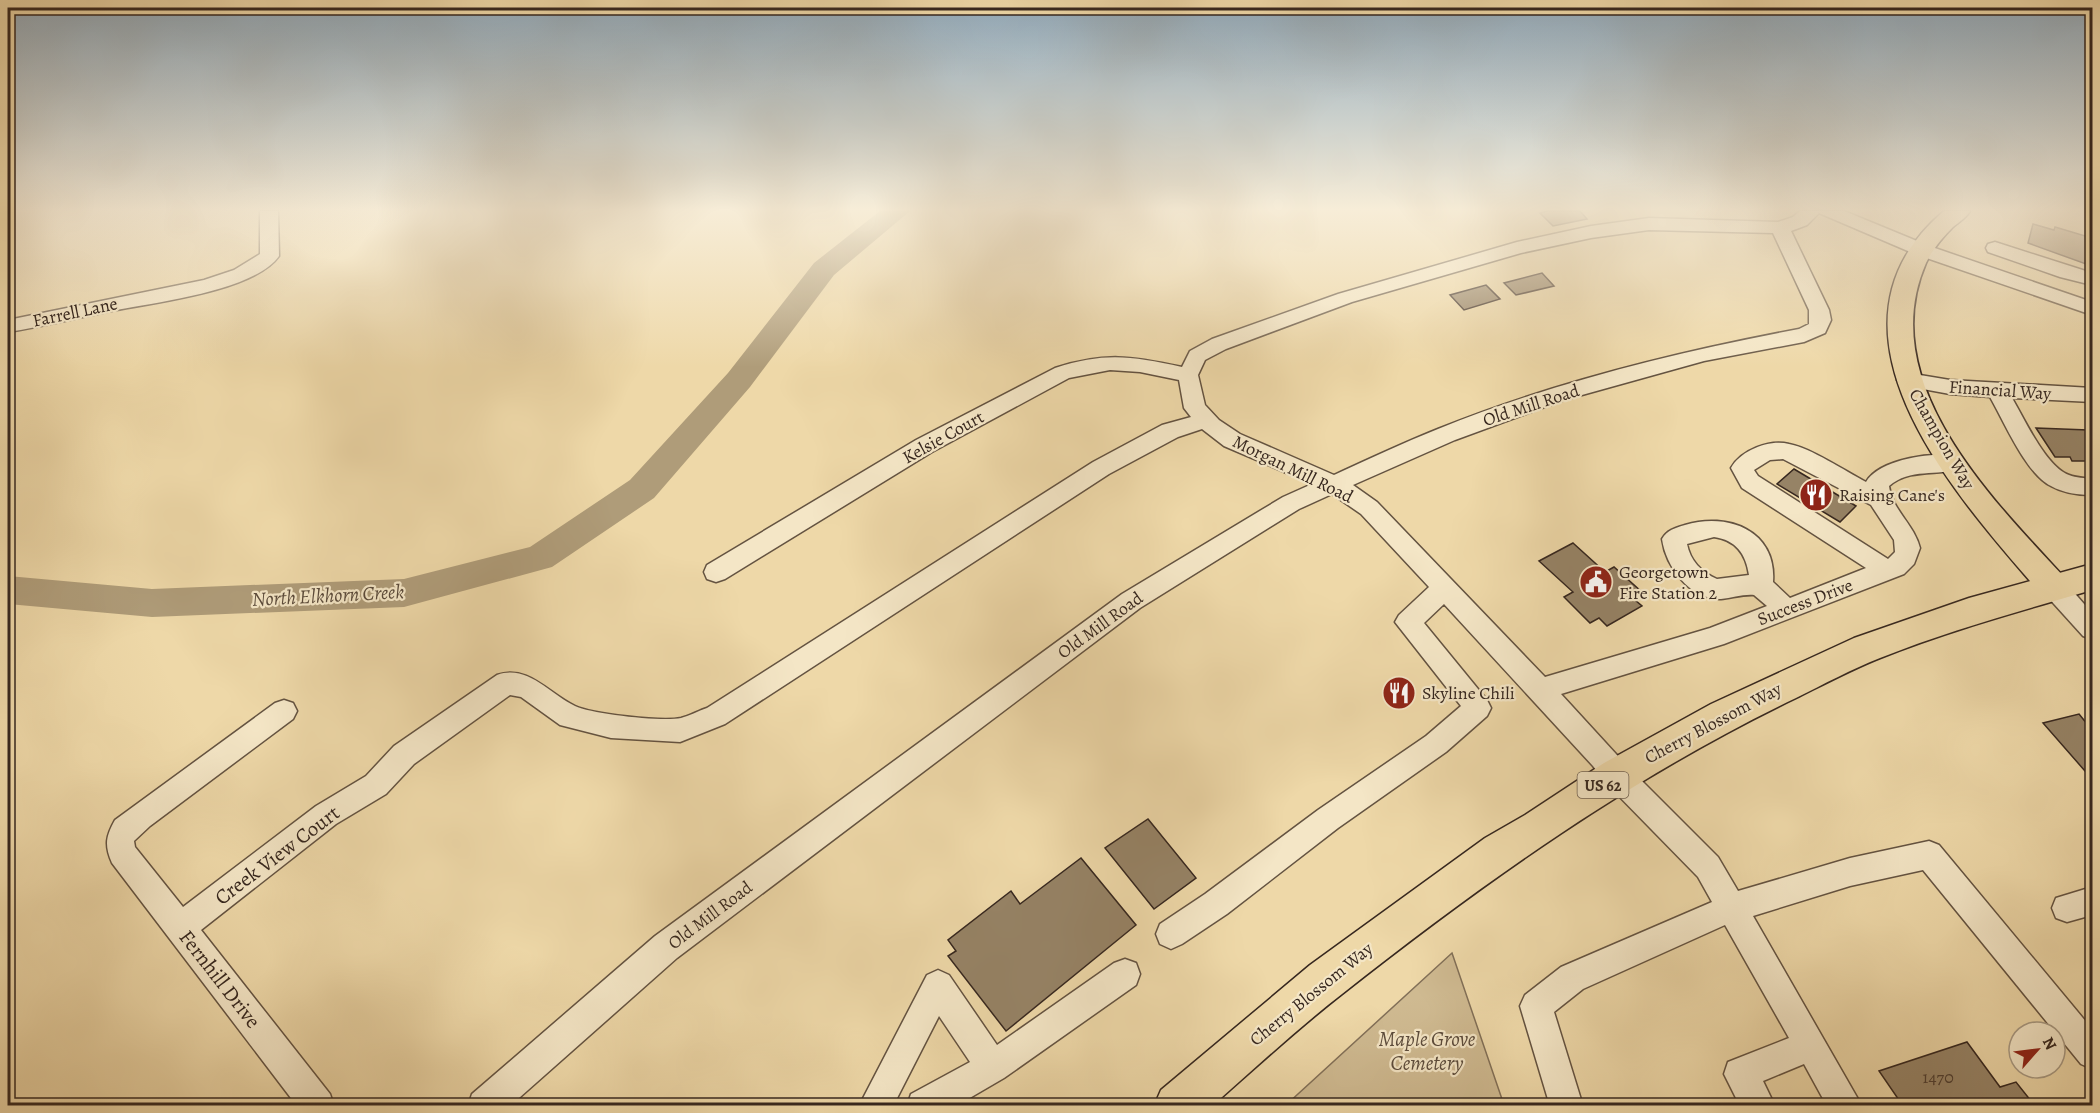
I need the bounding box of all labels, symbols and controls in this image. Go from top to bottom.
street label: Farrell Lane [30,291,120,333]
street label: Financial Way [1948,374,2053,406]
street label: Old Mill Road [1480,378,1583,432]
street label: Champion Way [1903,384,1981,495]
street label: Kelsie Court [898,405,988,469]
street label: Morgan Mill Road [1229,429,1358,509]
restaurant icon: Raising Cane's [1798,477,1834,513]
place label: Raising Cane's [1839,483,1945,507]
place label: Georgetown Fire Station 2 [1619,560,1718,605]
public building icon: Georgetown Fire Station 2 [1578,564,1614,600]
street label: Success Drive [1754,573,1856,631]
water label: North Elkhorn Creek [251,578,405,613]
street label: Old Mill Road [1052,586,1148,664]
restaurant icon: Skyline Chili [1381,675,1417,711]
street label: Cherry Blossom Way [1640,676,1787,769]
place label: Skyline Chili [1422,681,1515,705]
road number: US 62 [1578,772,1628,798]
street label: Creek View Court [209,799,345,911]
street label: Old Mill Road [663,875,757,955]
street label: Fernhill Drive [173,924,267,1034]
street label: Cherry Blossom Way [1244,936,1378,1051]
north arrow [2007,1020,2067,1080]
park label: Maple Grove Cemetery [1379,1025,1476,1077]
text: N [2037,1033,2062,1054]
house number: 1470 [1922,1065,1954,1089]

